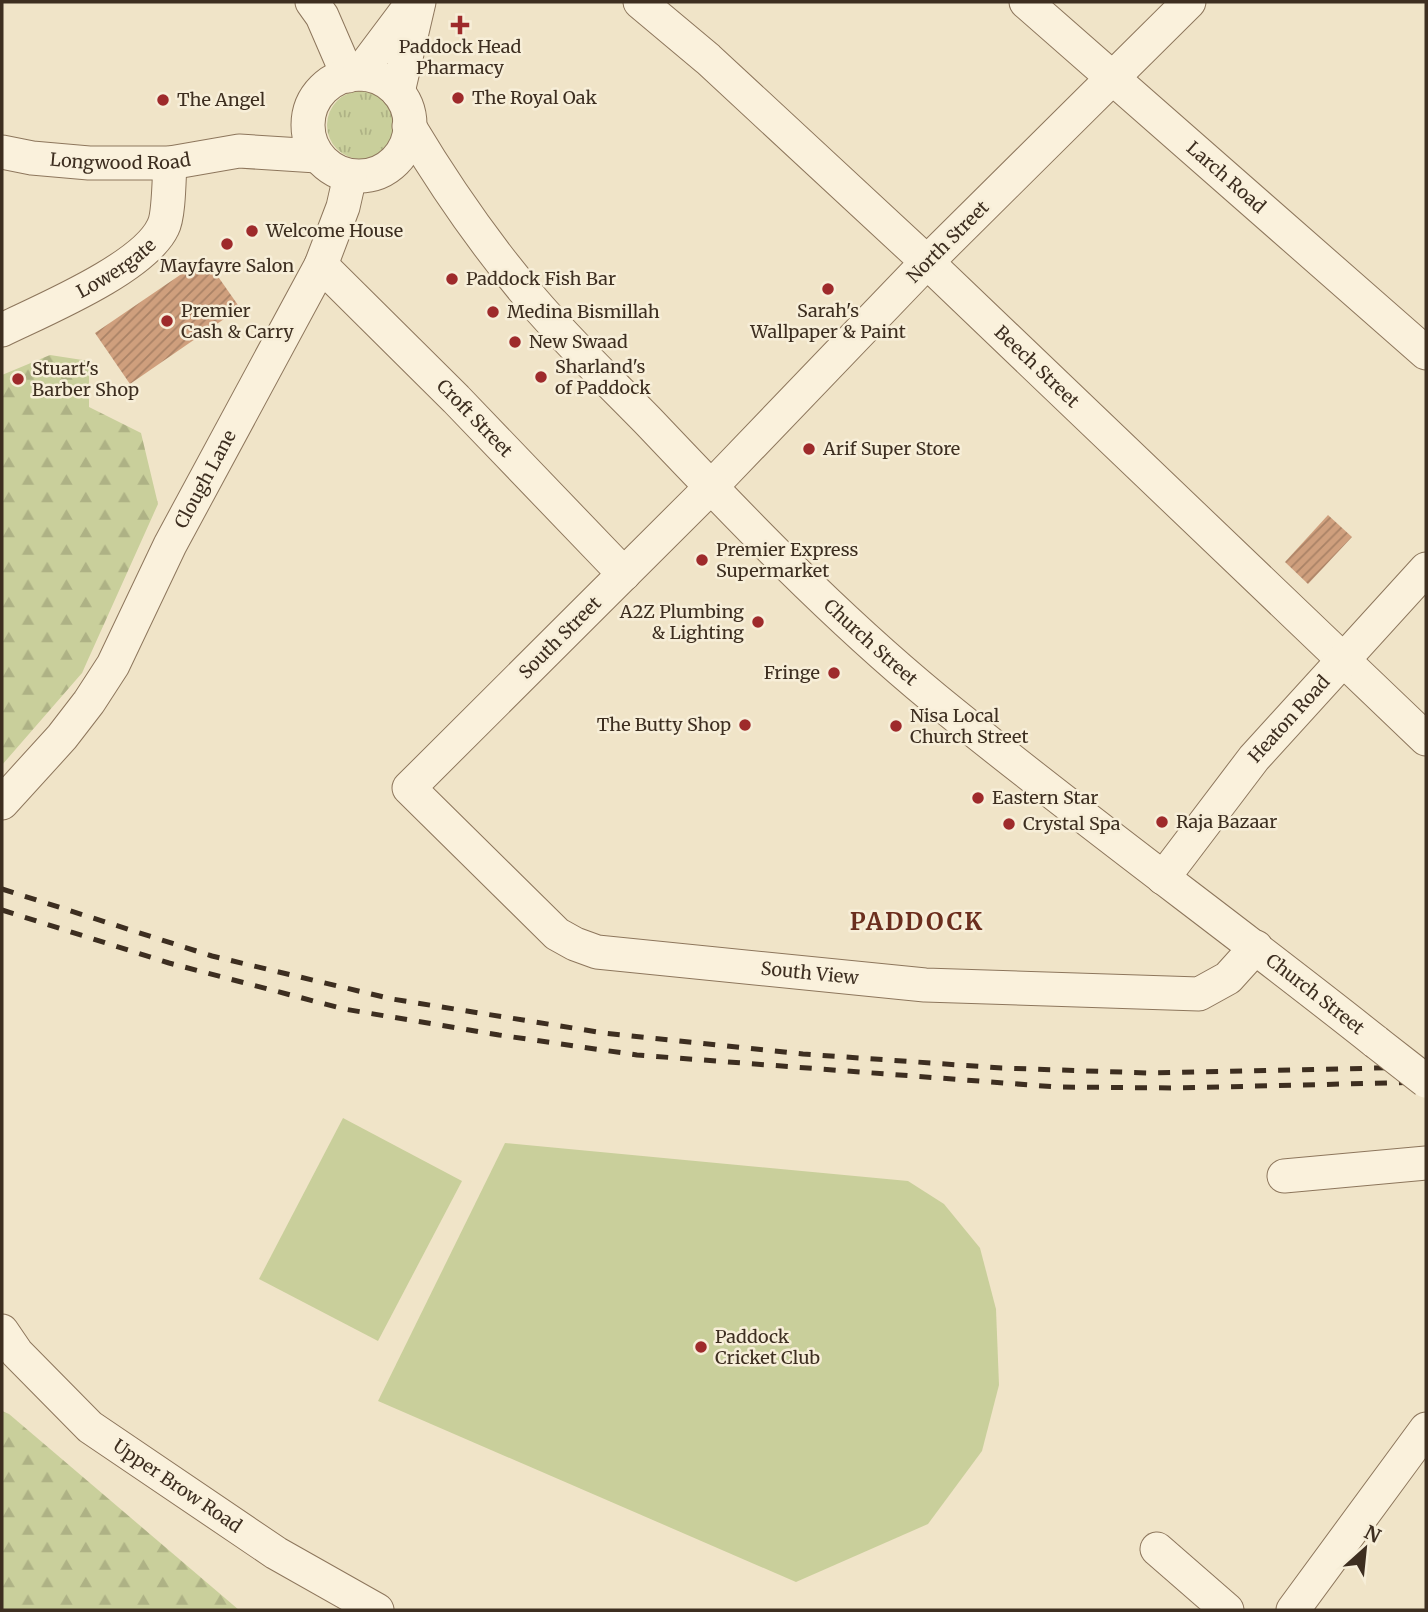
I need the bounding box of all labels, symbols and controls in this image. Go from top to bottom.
marker: Paddock Head Pharmacy [452,17,468,33]
place label: Paddock Head Pharmacy [399,35,521,79]
place label: The Royal Oak [472,86,597,109]
place label: The Angel [177,88,266,111]
marker: The Royal Oak [450,90,466,106]
marker: The Angel [155,92,171,108]
street label: Larch Road [1182,136,1271,218]
street label: Longwood Road [49,148,192,174]
street label: North Street [902,196,994,288]
place label: Welcome House [265,219,403,242]
marker: Welcome House [244,223,260,239]
street label: Lowergate [73,234,161,303]
marker: Mayfayre Salon [219,236,235,252]
place label: Mayfayre Salon [160,254,294,277]
place label: Paddock Fish Bar [466,267,616,290]
marker: Paddock Fish Bar [444,271,460,287]
marker: Sarah's Wallpaper & Paint [820,281,836,297]
place label: Premier Cash & Carry [181,299,294,343]
place label: Sarah's Wallpaper & Paint [749,299,906,343]
place label: Medina Bismillah [507,300,660,323]
marker: Medina Bismillah [485,304,501,320]
marker: Premier Cash & Carry [159,313,175,329]
street label: Beech Street [990,321,1084,412]
place label: New Swaad [529,330,628,353]
marker: New Swaad [507,334,523,350]
place label: Sharland's of Paddock [555,355,651,399]
place label: Stuart's Barber Shop [32,357,139,401]
marker: Sharland's of Paddock [533,369,549,385]
marker: Stuart's Barber Shop [10,371,26,387]
street label: Croft Street [432,374,518,462]
street label: Clough Lane [169,426,241,532]
place label: Arif Super Store [822,437,960,460]
marker: Arif Super Store [801,441,817,457]
place label: Premier Express Supermarket [716,538,858,582]
marker: Premier Express Supermarket [694,552,710,568]
street label: South Street [514,592,606,684]
street label: Church Street [819,594,922,690]
place label: A2Z Plumbing & Lighting [619,600,744,644]
marker: A2Z Plumbing & Lighting [750,614,766,630]
place label: Fringe [764,661,820,684]
marker: Fringe [826,665,842,681]
street label: Heaton Road [1243,670,1335,767]
place label: Nisa Local Church Street [910,704,1028,748]
place label: The Butty Shop [597,713,731,736]
marker: The Butty Shop [737,717,753,733]
marker: Nisa Local Church Street [888,718,904,734]
place label: Eastern Star [992,786,1098,809]
marker: Eastern Star [970,790,986,806]
place label: Raja Bazaar [1176,810,1277,833]
place label: Crystal Spa [1023,812,1121,835]
marker: Raja Bazaar [1154,814,1170,830]
marker: Crystal Spa [1001,816,1017,832]
district label: PADDOCK [850,906,984,937]
street label: Church Street [1261,948,1369,1039]
street label: South View [760,957,860,989]
place label: Paddock Cricket Club [715,1325,820,1369]
marker: Paddock Cricket Club [693,1339,709,1355]
street label: Upper Brow Road [109,1434,247,1538]
north arrow [1330,1514,1400,1584]
text: N [1361,1520,1385,1548]

